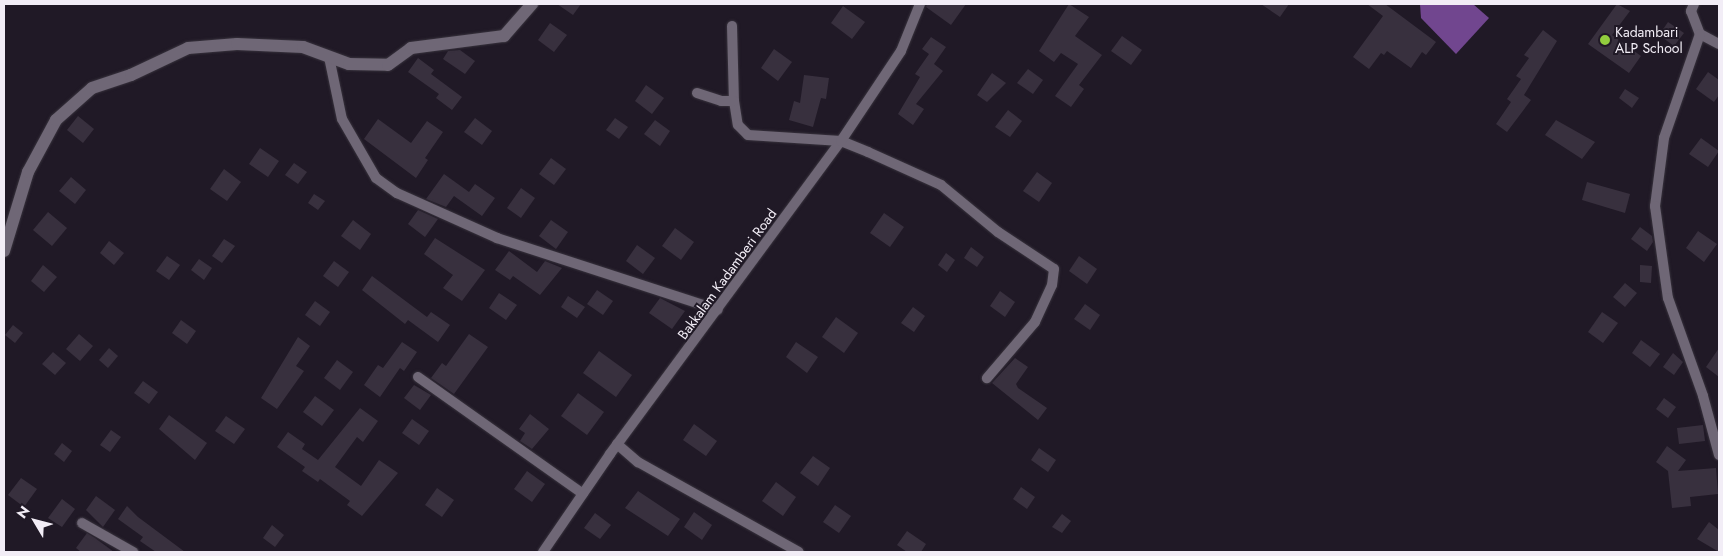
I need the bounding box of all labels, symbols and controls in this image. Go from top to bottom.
place label: Kadambari ALP School [1615,24,1683,56]
marker: Kadambari ALP School [1599,34,1611,46]
street label: Bakkalam Kadamberi Road [674,206,780,342]
north arrow [10,496,60,546]
text: N [12,502,34,522]

